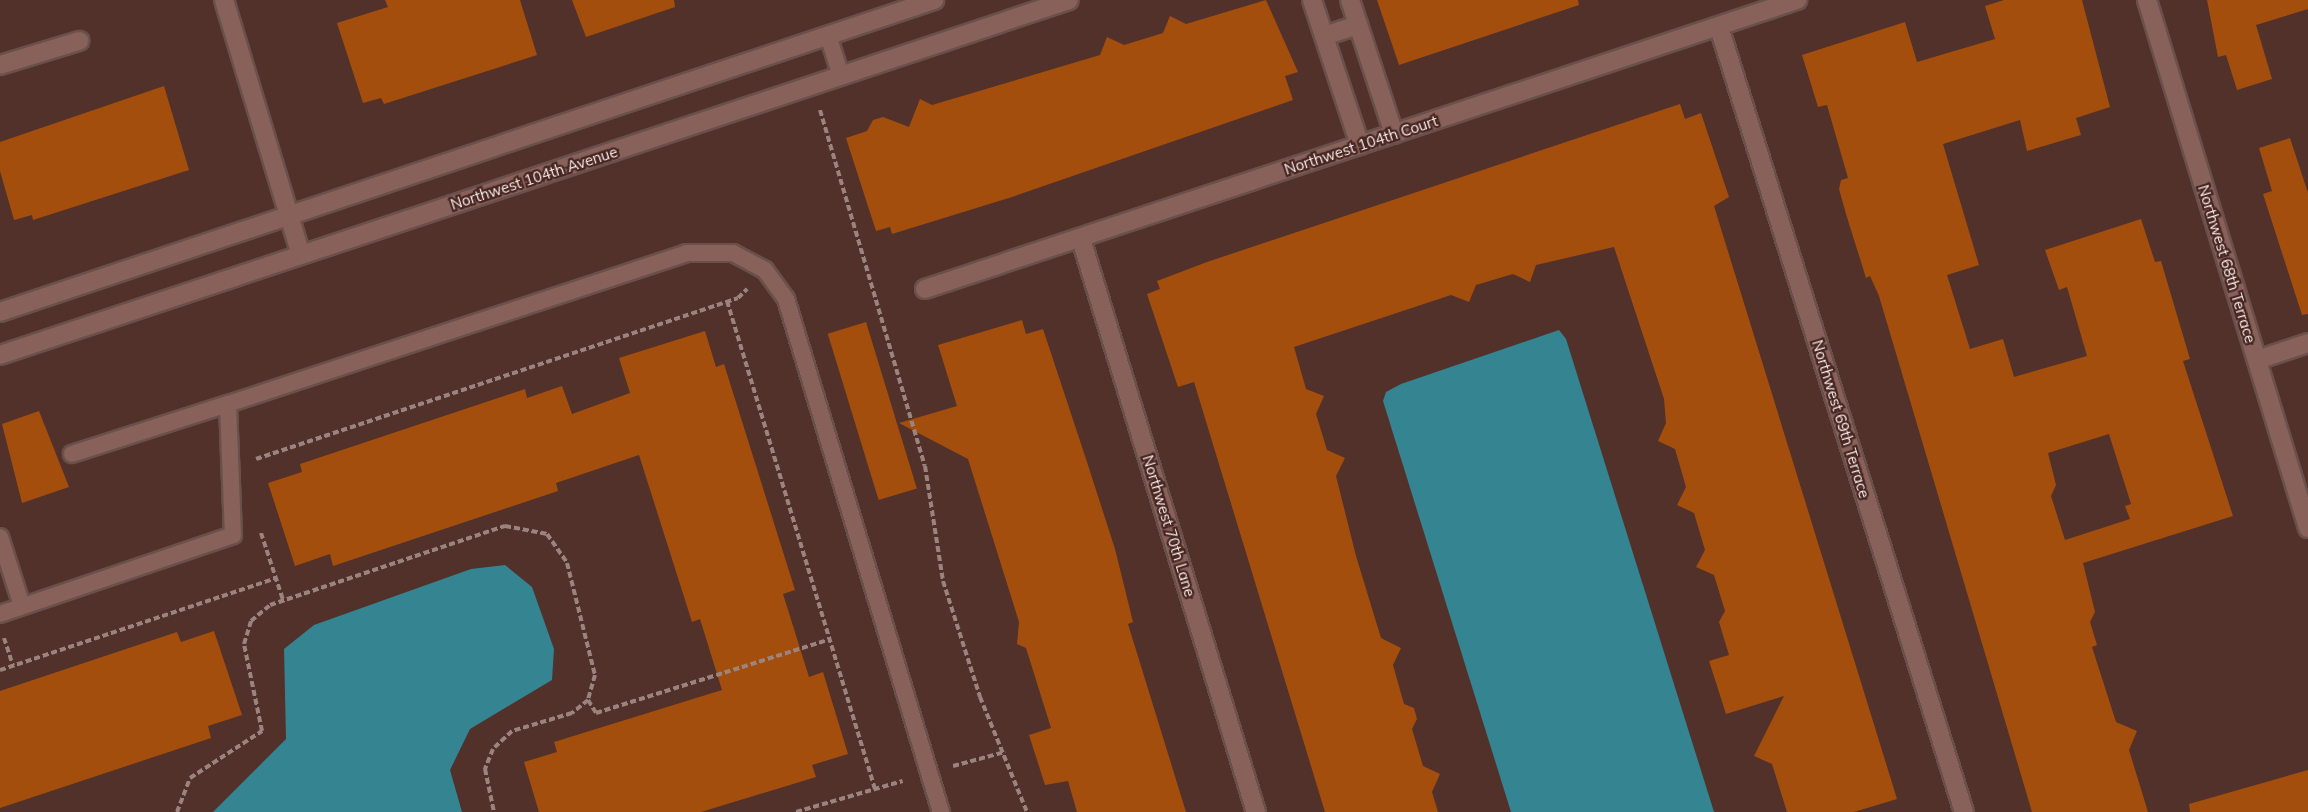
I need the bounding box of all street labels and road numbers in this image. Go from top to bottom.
street label: Northwest 104th Court [1282,112,1440,178]
street label: Northwest 104th Avenue [448,142,620,214]
street label: Northwest 68th Terrace [2194,183,2260,345]
street label: Northwest 69th Terrace [1808,338,1874,500]
street label: Northwest 70th Lane [1139,453,1199,599]

